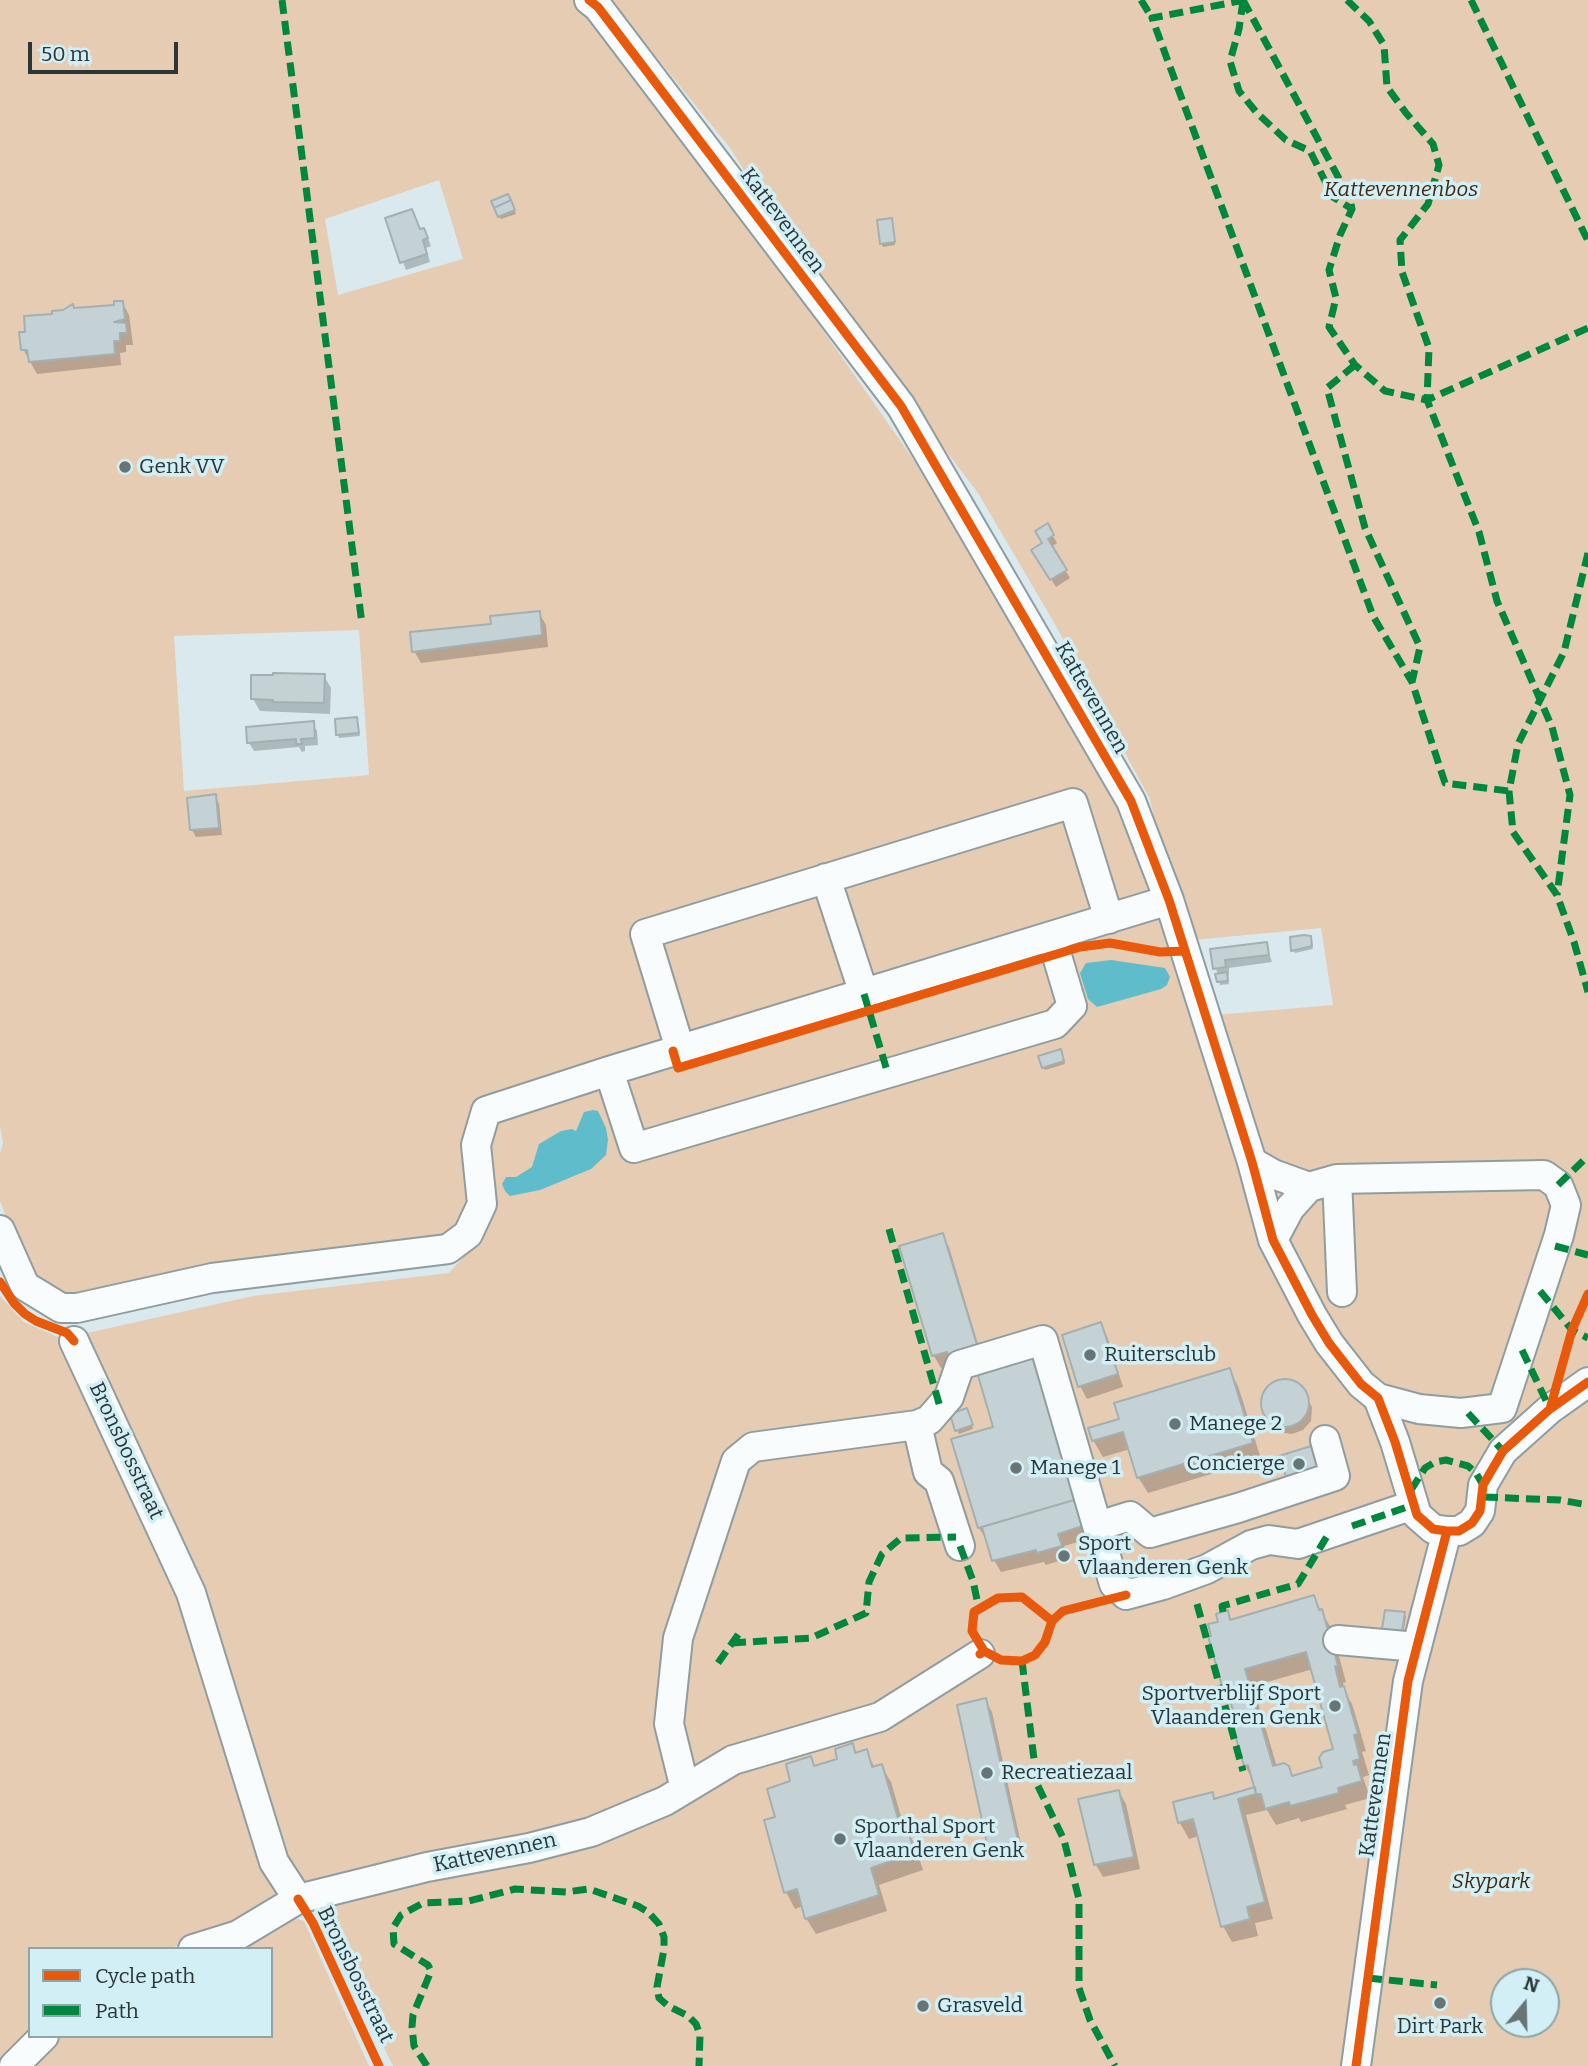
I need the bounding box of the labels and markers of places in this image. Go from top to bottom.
place label: Genk VV [139,454,224,480]
marker: Genk VV [117,459,133,475]
place label: Ruitersclub [1104,1342,1216,1368]
marker: Ruitersclub [1082,1347,1098,1363]
place label: Manege 2 [1189,1411,1282,1437]
marker: Manege 2 [1167,1416,1183,1432]
place label: Concierge [1187,1451,1285,1477]
place label: Manege 1 [1030,1455,1120,1481]
marker: Concierge [1291,1456,1307,1472]
marker: Manege 1 [1008,1460,1024,1476]
place label: Sport Vlaanderen Genk [1078,1531,1248,1581]
marker: Sport Vlaanderen Genk [1056,1548,1072,1564]
place label: Sportverblijf Sport Vlaanderen Genk [1142,1681,1321,1731]
marker: Sportverblijf Sport Vlaanderen Genk [1327,1698,1343,1714]
place label: Recreatiezaal [1001,1760,1133,1786]
marker: Recreatiezaal [979,1765,995,1781]
place label: Sporthal Sport Vlaanderen Genk [854,1814,1024,1864]
marker: Sporthal Sport Vlaanderen Genk [832,1831,848,1847]
place label: Grasveld [937,1993,1023,2019]
marker: Dirt Park [1432,1995,1448,2011]
marker: Grasveld [915,1998,931,2014]
place label: Dirt Park [1397,2014,1483,2040]

